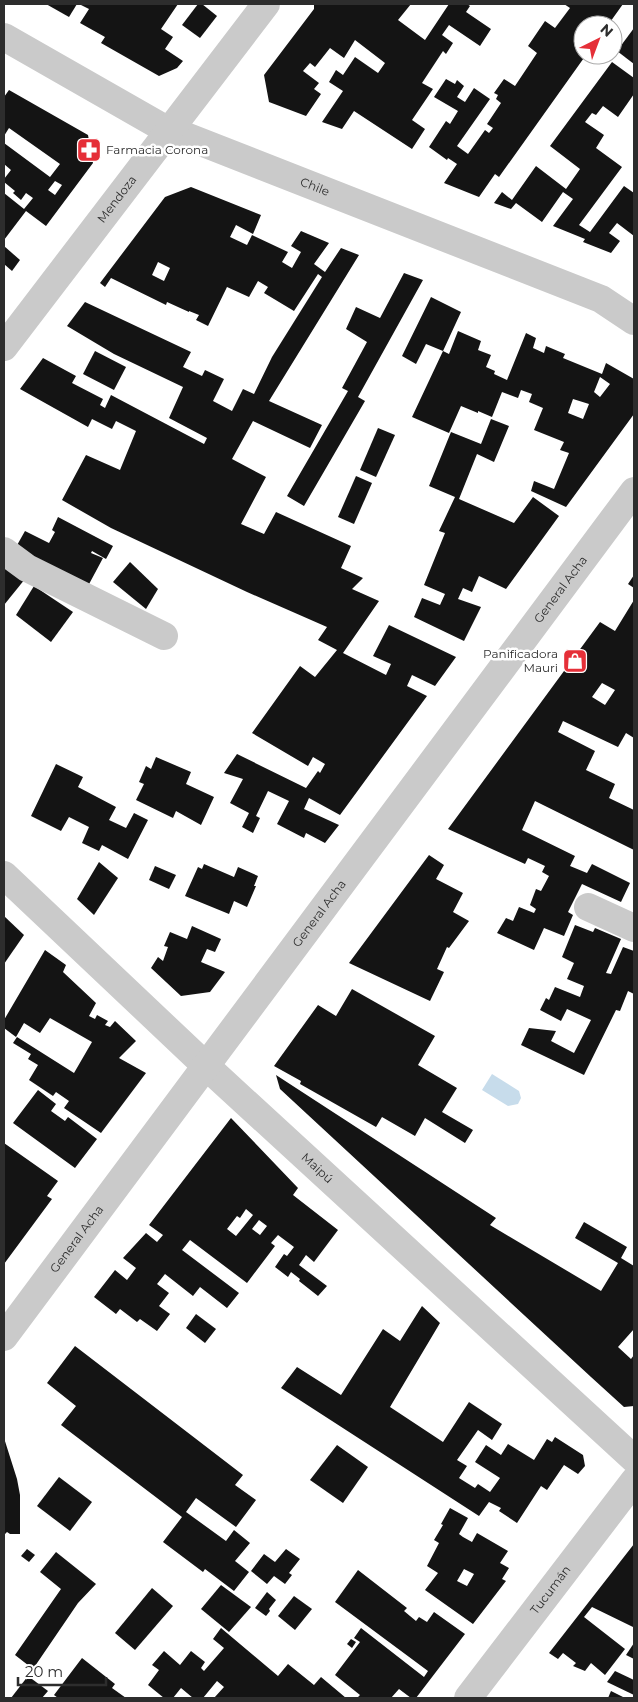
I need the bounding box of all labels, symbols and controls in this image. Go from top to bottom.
north arrow [573,15,623,65]
text: N [596,20,617,41]
pharmacy icon: Farmacia Corona [76,137,102,163]
place label: Farmacia Corona [106,142,208,157]
street label: Mendoza [94,172,139,226]
street label: Chile [298,174,332,199]
street label: General Acha [530,553,590,626]
place label: Panificadora Mauri [483,646,558,675]
shop icon: Panificadora Mauri [562,648,588,674]
street label: General Acha [289,877,349,950]
street label: Maipú [298,1149,337,1186]
street label: General Acha [47,1202,106,1275]
street label: Tucumán [527,1562,574,1617]
scale bar [18,1654,105,1686]
text: 20 m [25,1662,63,1681]

